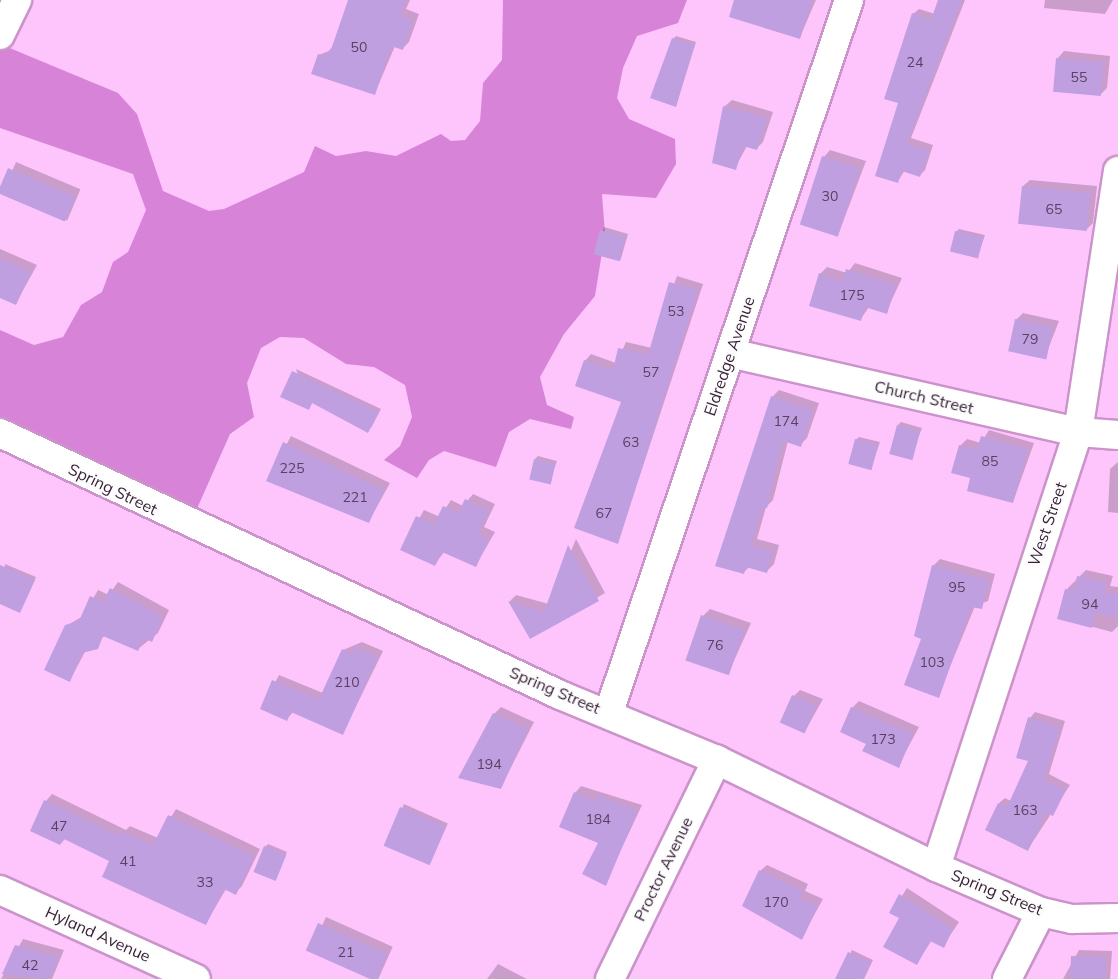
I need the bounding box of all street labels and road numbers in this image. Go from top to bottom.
street label: Eldredge Avenue [700,294,758,418]
street label: Church Street [873,376,975,418]
street label: Spring Street [65,459,161,519]
street label: West Street [1024,480,1070,568]
street label: Spring Street [507,662,603,718]
street label: Proctor Avenue [630,814,696,924]
street label: Spring Street [949,865,1045,919]
street label: Hyland Avenue [42,902,154,966]

